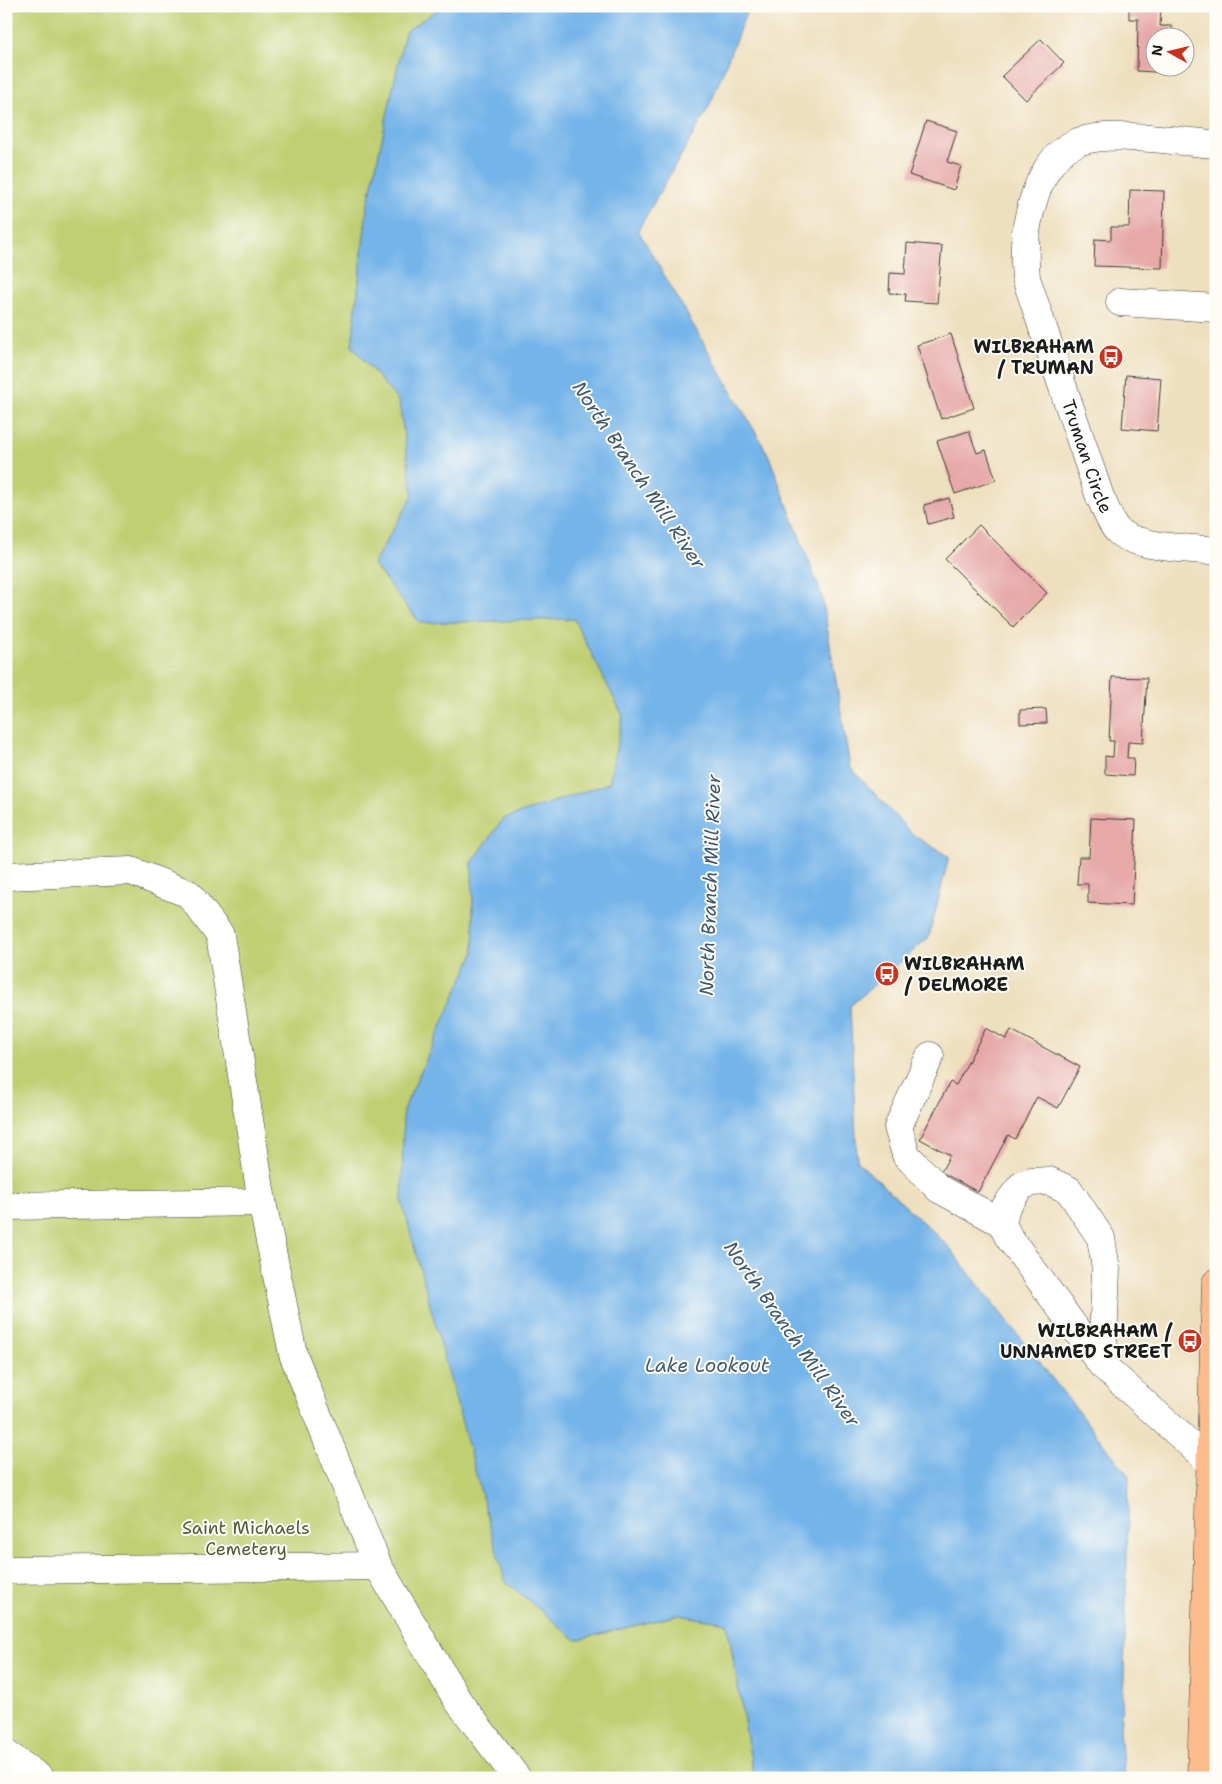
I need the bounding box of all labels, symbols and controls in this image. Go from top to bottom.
north arrow [1144,28,1194,78]
text: N [1147,43,1167,57]
place label: WILBRAHAM / TRUMAN [973,335,1095,380]
bus stop icon: WILBRAHAM / TRUMAN [1098,344,1124,370]
water label: North Branch Mill River [567,376,712,575]
street label: Truman Circle [1056,396,1118,517]
water label: North Branch Mill River [694,773,726,996]
place label: WILBRAHAM / DELMORE [904,952,1025,997]
bus stop icon: WILBRAHAM / DELMORE [874,961,900,987]
water label: North Branch Mill River [718,1236,866,1433]
place label: WILBRAHAM / UNNAMED STREET [1000,1319,1173,1364]
bus stop icon: WILBRAHAM / UNNAMED STREET [1177,1328,1203,1354]
water label: Lake Lookout [645,1353,770,1378]
park label: Saint Michaels Cemetery [182,1516,310,1561]

